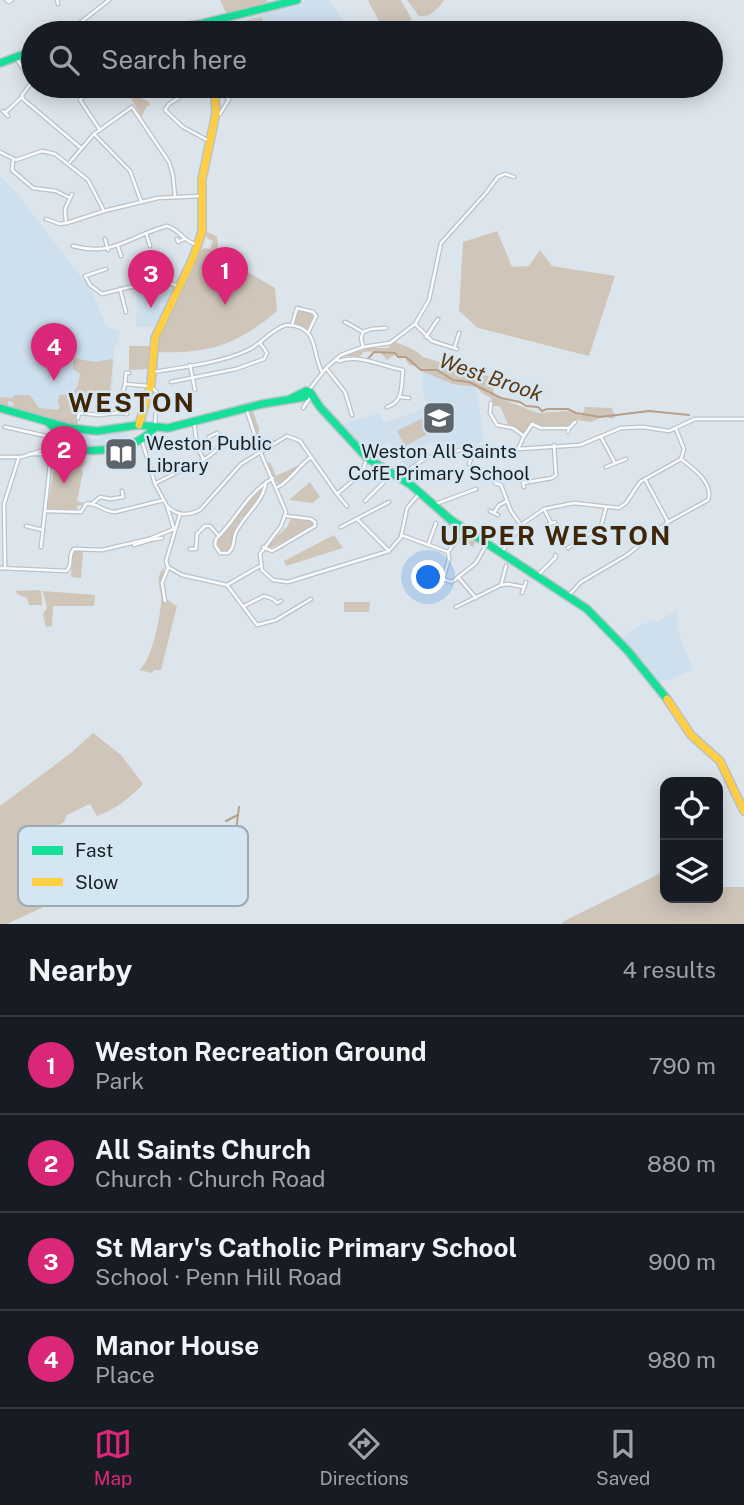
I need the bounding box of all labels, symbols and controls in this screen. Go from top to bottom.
search box [21,21,723,98]
icon: search [45,41,83,79]
text: Search here [101,44,247,75]
pin: 1 [202,247,248,305]
pin: 3 [128,250,174,308]
pin: 4 [31,323,77,381]
water label: West Brook [436,348,547,407]
district label: WESTON [68,387,196,418]
school or university icon: Weston All Saints CofE Primary School [420,399,458,437]
pin: 2 [41,426,87,484]
place label: Weston Public Library [146,432,272,476]
library icon: Weston Public Library [102,435,140,473]
place label: Weston All Saints CofE Primary School [348,440,530,484]
district label: UPPER WESTON [440,520,672,551]
your location [411,560,445,594]
map controls [660,777,723,903]
button: locate [660,777,723,840]
legend [18,826,248,906]
text: Fast [75,839,113,861]
button: layers [660,840,723,903]
text: Slow [75,871,119,893]
text: Nearby [28,952,132,988]
text: 4 results [622,956,716,983]
text: Weston Recreation Ground [95,1036,427,1067]
text: 1 [46,1052,56,1079]
text: 790 m [649,1052,716,1079]
text: Park [95,1067,144,1094]
text: All Saints Church [95,1134,311,1165]
text: 2 [44,1150,58,1177]
text: 880 m [647,1150,716,1177]
text: Church · Church Road [95,1165,325,1192]
text: St Mary's Catholic Primary School [95,1232,517,1263]
text: 3 [43,1248,59,1275]
text: 900 m [648,1248,716,1275]
text: School · Penn Hill Road [95,1263,342,1290]
text: Manor House [95,1330,259,1361]
text: 4 [43,1346,59,1373]
text: 980 m [647,1346,716,1373]
text: Place [95,1361,155,1388]
tab: Map [94,1425,132,1489]
tab: Directions [319,1425,409,1489]
tab: Saved [596,1425,650,1489]

